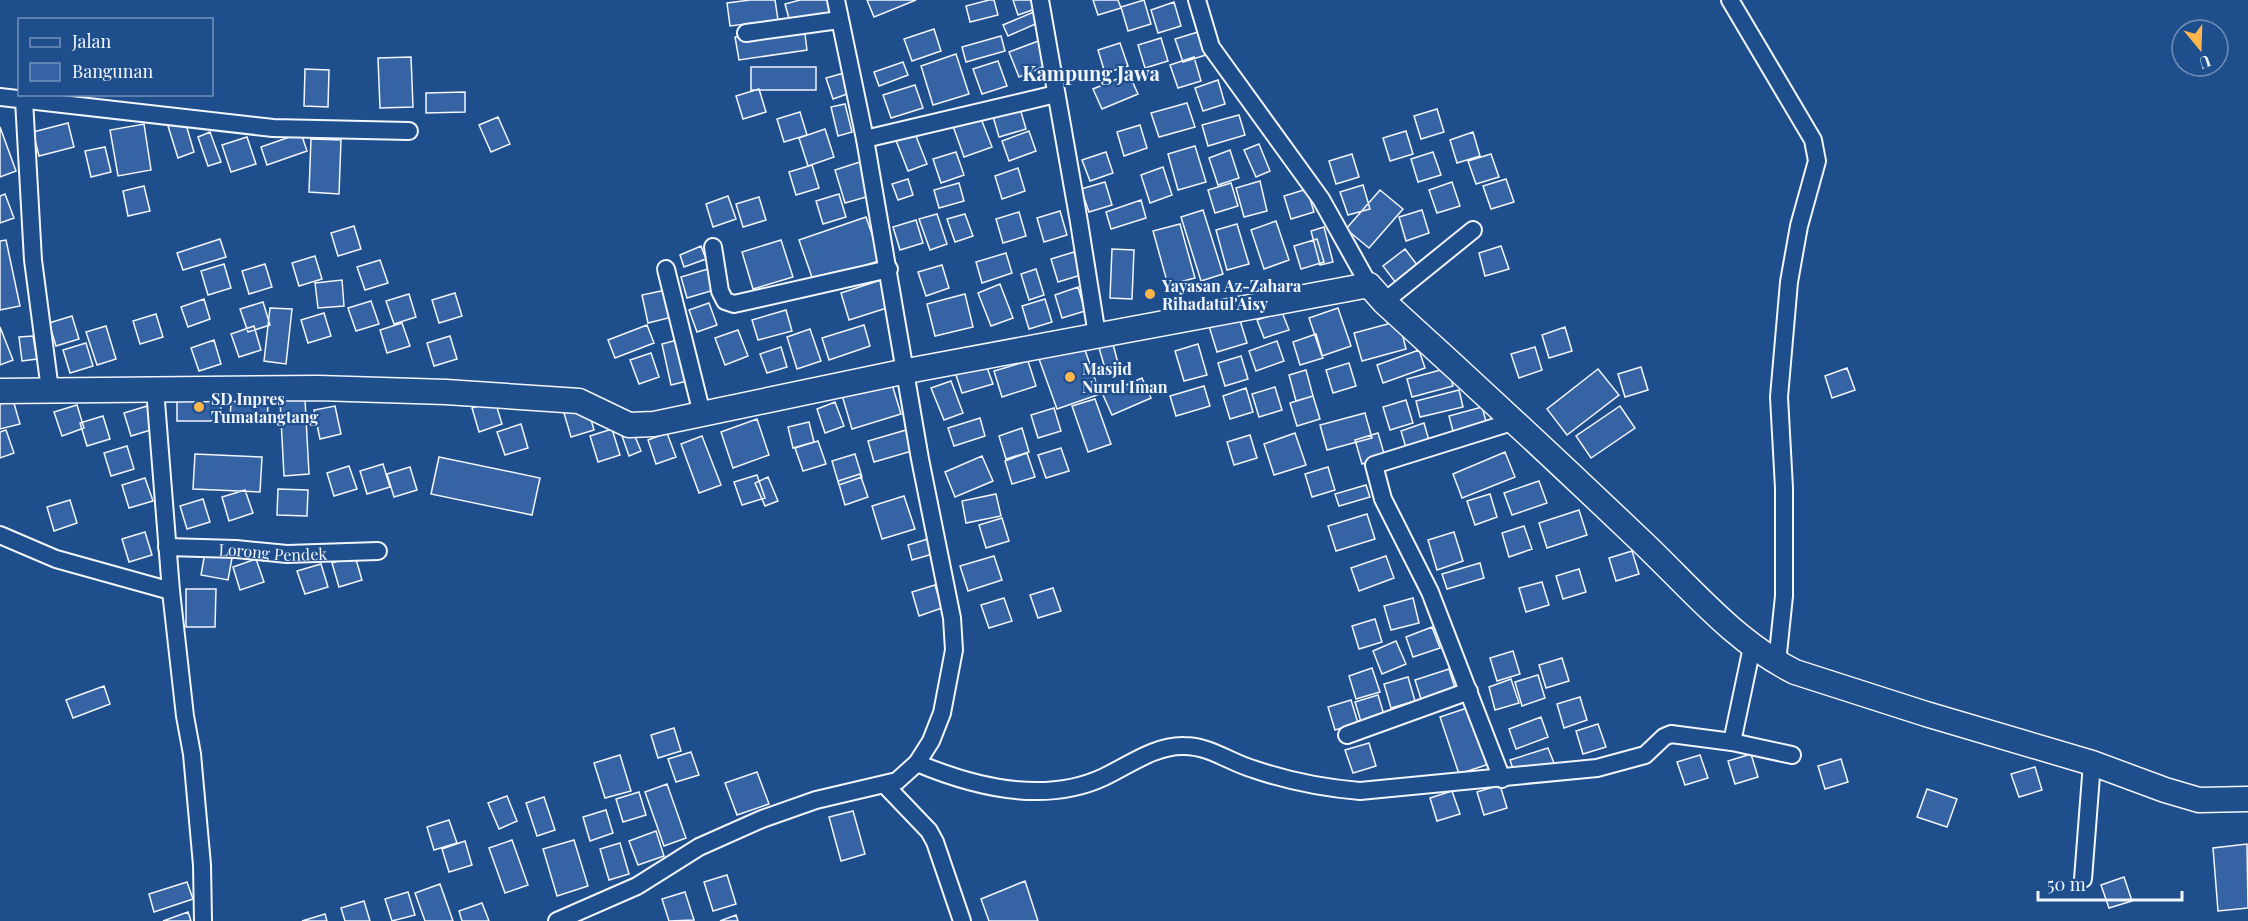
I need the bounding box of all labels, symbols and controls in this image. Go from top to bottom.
legend [18,18,213,96]
north arrow [2170,18,2230,78]
text: Jalan [71,29,112,53]
text: U [2196,51,2214,74]
text: Bangunan [72,59,153,83]
district label: Kampung Jawa [1022,59,1160,86]
place label: Yayasan Az-Zahara Rihadatul'Aisy [1161,275,1302,314]
marker: Yayasan Az-Zahara Rihadatul'Aisy [1143,287,1157,301]
place label: Masjid Nurul Iman [1082,358,1168,397]
marker: Masjid Nurul Iman [1063,370,1077,384]
place label: SD Inpres Tumatangtang [211,388,319,427]
marker: SD Inpres Tumatangtang [192,400,206,414]
street label: Lorong Pendek [218,538,328,565]
scale bar [2038,864,2182,902]
text: 50 m [2047,872,2086,896]

